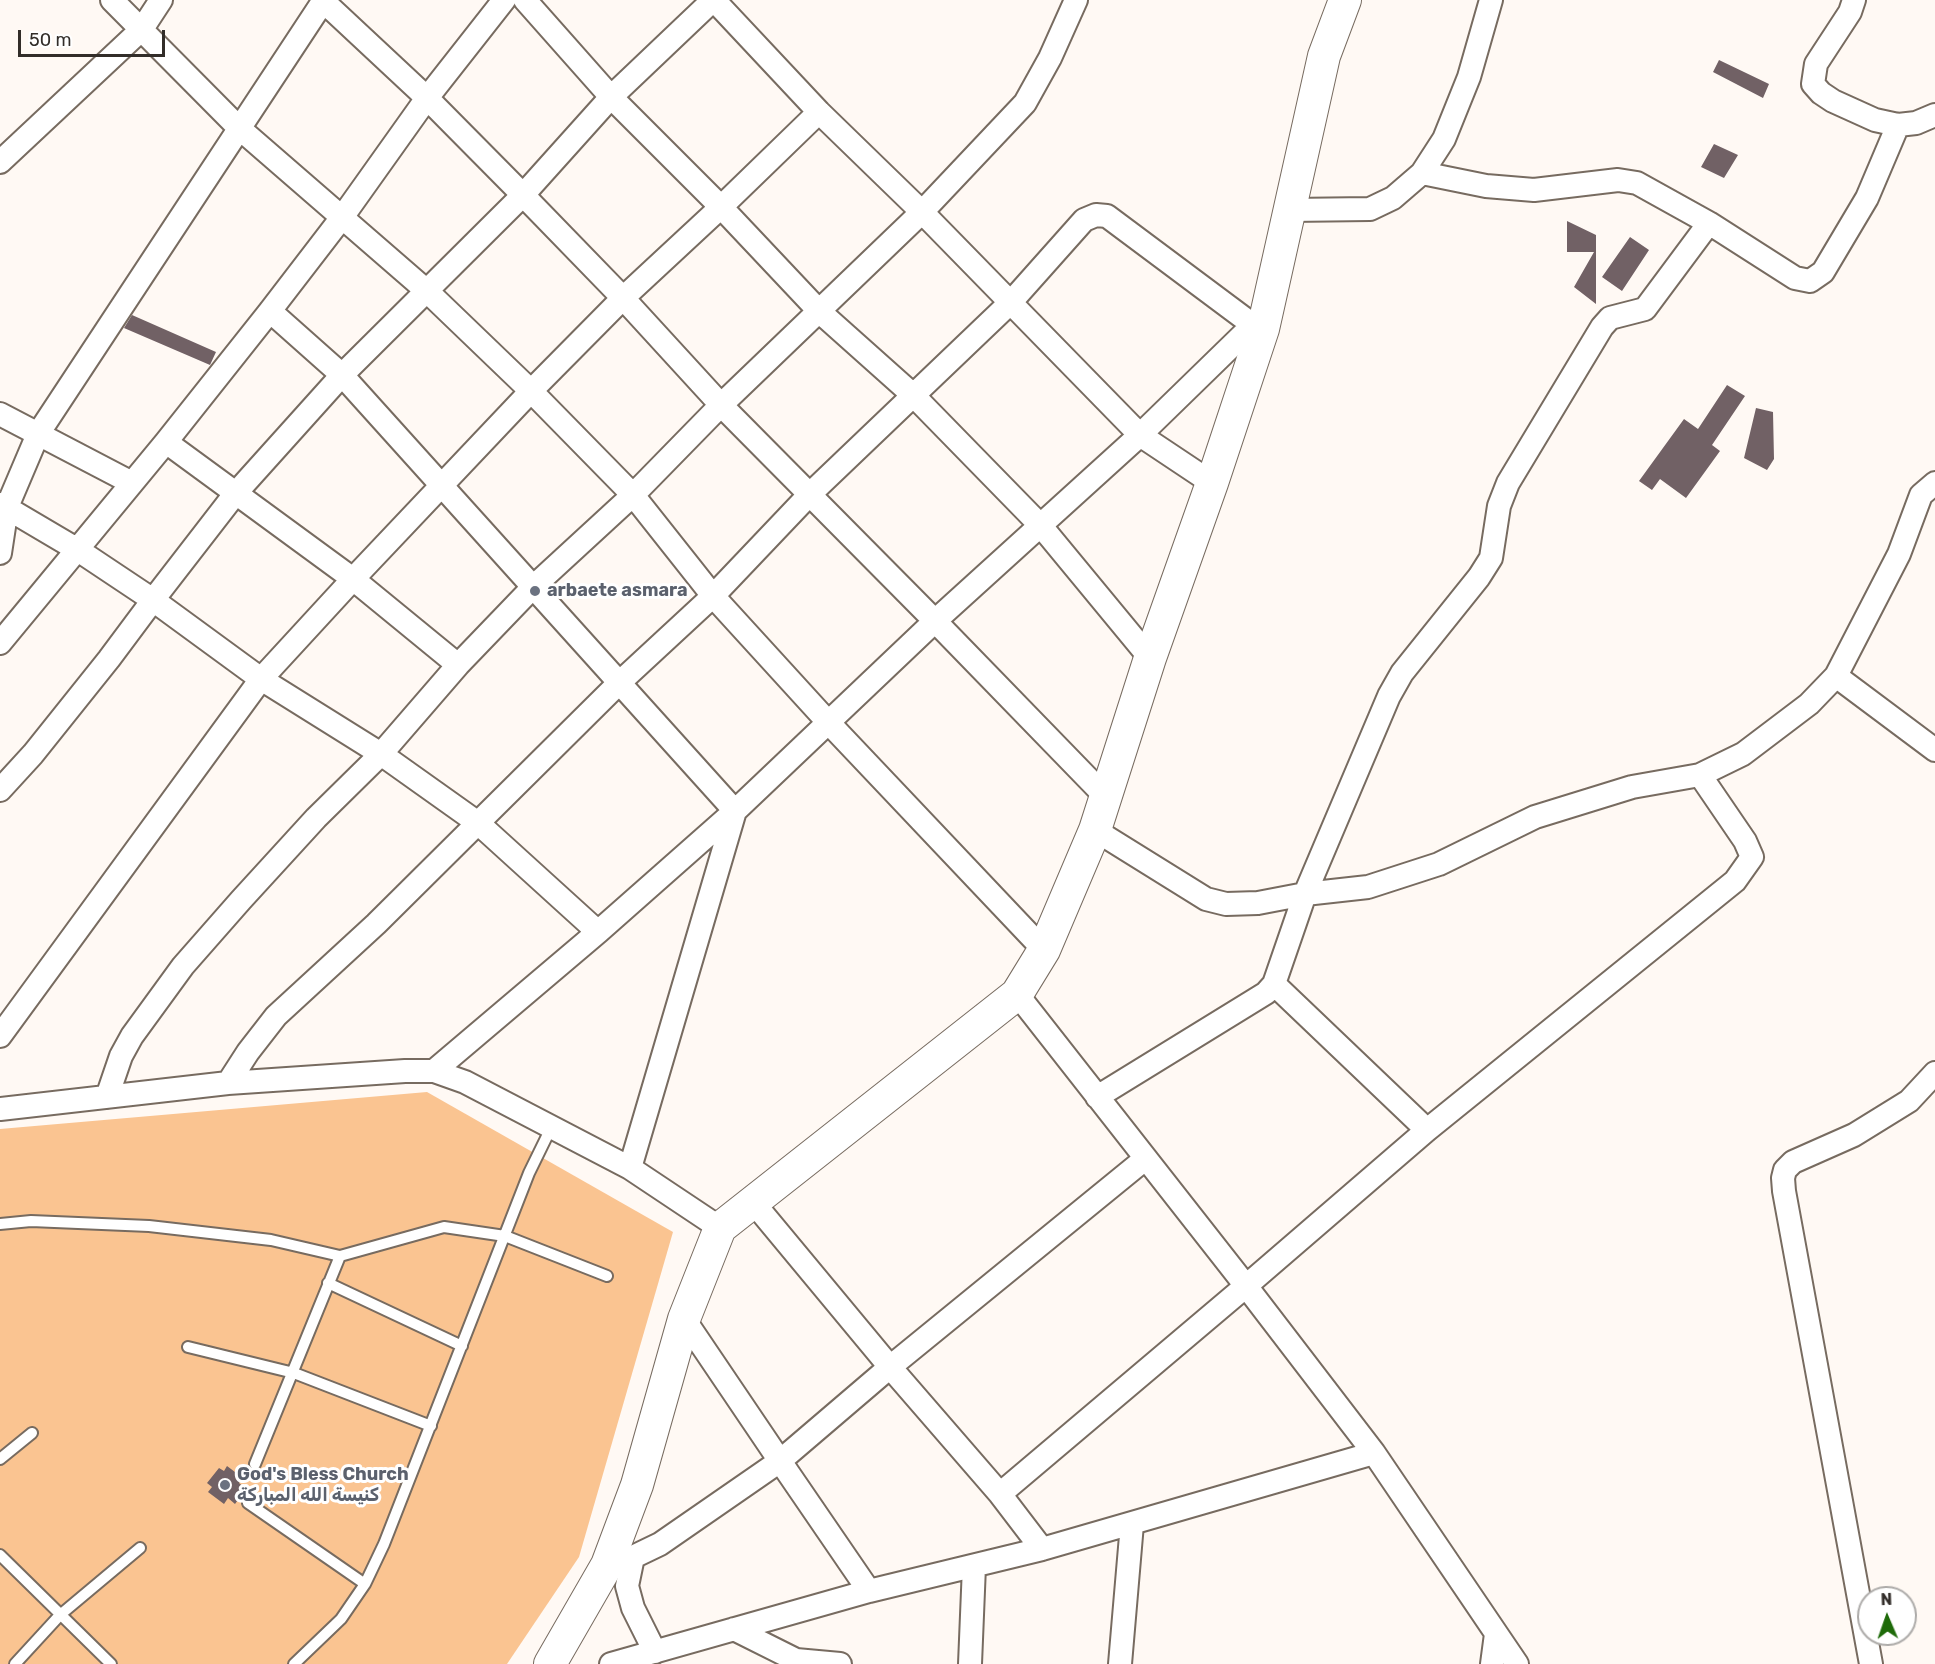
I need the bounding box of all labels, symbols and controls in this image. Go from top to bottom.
scale bar [21,18,168,56]
text: 50 m [29,29,72,51]
place label: arbaete asmara [547,580,688,602]
marker: arbaete asmara [528,584,542,598]
place label: God's Bless Church كنيسة الله المباركة [237,1464,409,1506]
marker: God's Bless Church كنيسة الله المباركة [218,1478,232,1492]
north arrow [1857,1586,1917,1646]
text: N [1880,1590,1893,1609]

